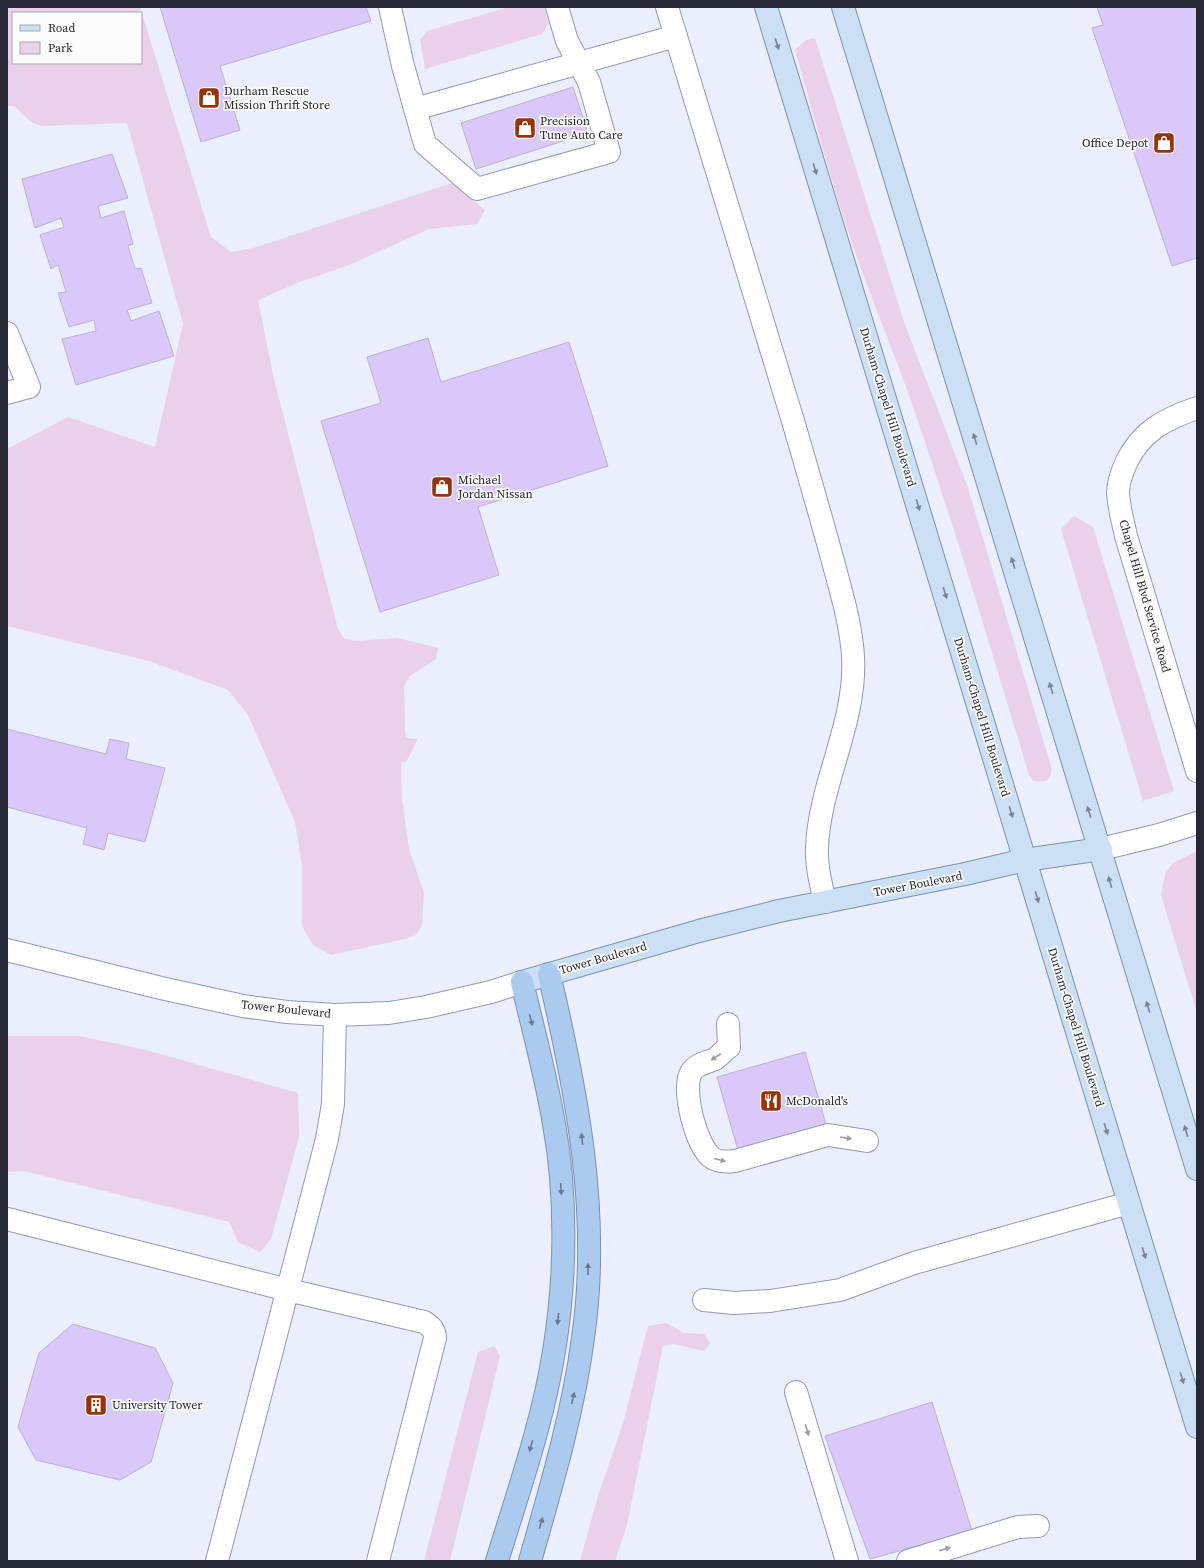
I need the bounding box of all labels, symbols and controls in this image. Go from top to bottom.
legend [12,12,142,64]
text: Road [48,20,75,36]
one-way arrow [774,39,780,51]
text: Park [48,40,73,56]
place label: Durham Rescue Mission Thrift Store [224,83,330,113]
shop icon: Durham Rescue Mission Thrift Store [196,85,222,111]
place label: Precision Tune Auto Care [540,113,623,143]
shop icon: Precision Tune Auto Care [512,115,538,141]
shop icon: Office Depot [1151,130,1177,156]
place label: Office Depot [1082,135,1148,151]
one-way arrow [812,163,818,175]
street label: Durham-Chapel Hill Boulevard [856,325,920,489]
one-way arrow [972,433,978,445]
place label: Michael Jordan Nissan [457,472,533,502]
shop icon: Michael Jordan Nissan [429,474,455,500]
one-way arrow [915,499,921,511]
street label: Chapel Hill Blvd Service Road [1115,518,1175,675]
one-way arrow [1010,557,1016,569]
one-way arrow [942,588,948,600]
street label: Durham-Chapel Hill Boulevard [950,635,1014,799]
one-way arrow [1048,681,1054,693]
one-way arrow [1008,806,1014,818]
one-way arrow [1086,806,1092,818]
street label: Tower Boulevard [872,868,964,900]
one-way arrow [1107,876,1113,888]
one-way arrow [1034,892,1040,904]
street label: Tower Boulevard [557,938,649,978]
street label: Durham-Chapel Hill Boulevard [1044,945,1108,1109]
street label: Tower Boulevard [240,996,332,1022]
one-way arrow [1145,1001,1151,1013]
one-way arrow [528,1015,534,1027]
one-way arrow [711,1053,721,1061]
restaurant icon: McDonald's [758,1088,784,1114]
place label: McDonald's [786,1093,848,1109]
one-way arrow [1103,1123,1109,1135]
one-way arrow [1183,1125,1189,1137]
one-way arrow [579,1133,585,1145]
one-way arrow [840,1135,852,1141]
one-way arrow [715,1157,727,1163]
one-way arrow [557,1183,564,1195]
one-way arrow [1141,1248,1147,1260]
one-way arrow [585,1262,591,1275]
one-way arrow [554,1313,561,1325]
one-way arrow [1179,1372,1185,1384]
building icon: University Tower [83,1392,109,1418]
one-way arrow [571,1392,577,1404]
place label: University Tower [112,1397,202,1413]
one-way arrow [804,1424,810,1436]
one-way arrow [528,1440,534,1452]
one-way arrow [538,1517,544,1529]
one-way arrow [940,1546,952,1552]

